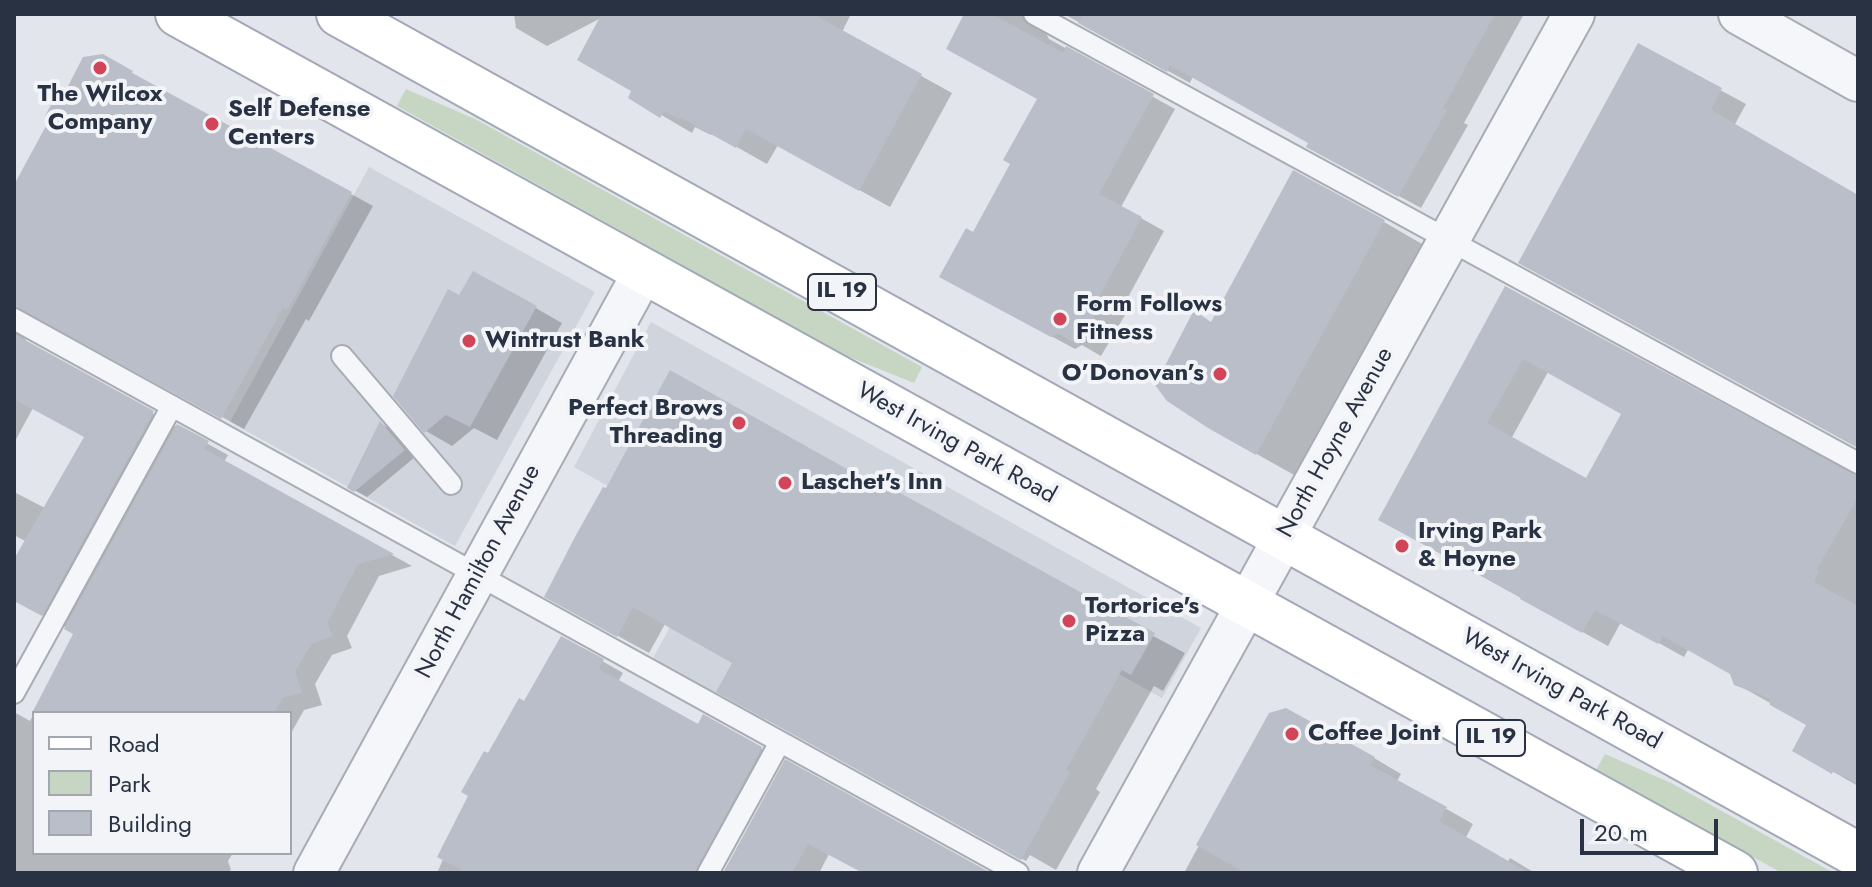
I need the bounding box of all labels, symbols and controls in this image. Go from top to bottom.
marker: The Wilcox Company [91,59,109,77]
place label: The Wilcox Company [37,81,163,137]
place label: Self Defense Centers [228,96,371,152]
marker: Self Defense Centers [203,115,221,133]
road number: IL 19 [808,274,876,310]
place label: Form Follows Fitness [1076,291,1222,347]
marker: Form Follows Fitness [1051,310,1069,328]
place label: Wintrust Bank [485,327,645,355]
marker: Wintrust Bank [460,332,478,350]
street label: North Hoyne Avenue [1272,343,1400,543]
place label: O’Donovan’s [1062,360,1204,388]
marker: O’Donovan’s [1211,365,1229,383]
street label: West Irving Park Road [851,377,1061,511]
place label: Perfect Brows Threading [568,395,723,451]
marker: Perfect Brows Threading [730,414,748,432]
street label: North Hamilton Avenue [410,460,548,684]
place label: Laschet's Inn [801,469,943,497]
marker: Laschet's Inn [776,474,794,492]
place label: Irving Park & Hoyne [1418,518,1542,574]
marker: Irving Park & Hoyne [1393,537,1411,555]
place label: Tortorice's Pizza [1085,593,1199,649]
marker: Tortorice's Pizza [1060,612,1078,630]
street label: West Irving Park Road [1456,623,1666,757]
legend [32,711,292,855]
place label: Coffee Joint [1308,720,1440,748]
road number: IL 19 [1457,720,1525,756]
marker: Coffee Joint [1283,725,1301,743]
text: Road [108,726,160,761]
text: Park [108,766,151,801]
scale bar [1584,803,1722,853]
text: Building [108,806,192,841]
text: 20 m [1594,815,1648,850]

